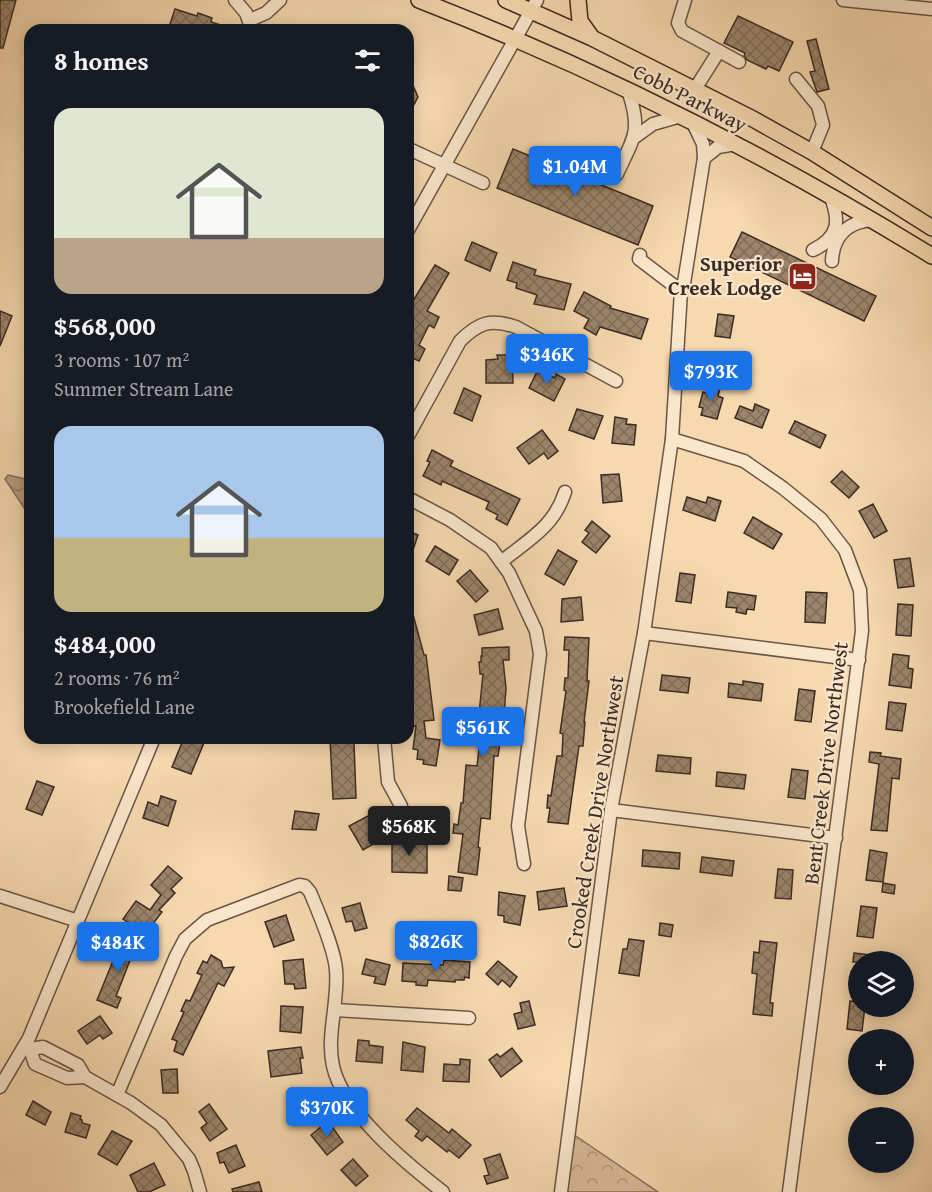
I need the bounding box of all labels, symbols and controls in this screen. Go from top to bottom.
text: 8 homes [54,41,149,80]
icon: filters [351,44,384,77]
street label: Cobb Parkway [628,56,753,140]
pin: $1.04M [526,146,624,197]
icon: home [165,147,273,255]
text: $1.04M [543,151,607,180]
place label: Superior Creek Lodge [668,248,782,303]
hotel icon: Superior Creek Lodge [787,260,819,292]
text: $568,000 [54,306,156,345]
pin: $346K [505,334,589,385]
text: $346K [520,339,574,368]
text: 3 rooms · 107 m² [54,345,189,374]
pin: $793K [669,351,753,402]
text: $793K [684,356,738,385]
text: Summer Stream Lane [54,374,233,403]
icon: home [165,465,273,573]
text: $484,000 [54,624,156,663]
street label: Bent Creek Drive Northwest [795,639,856,886]
text: 2 rooms · 76 m² [54,663,180,692]
street label: Crooked Creek Drive Northwest [558,673,631,951]
text: Brookefield Lane [54,692,195,721]
pin: $561K [441,707,525,758]
text: $561K [456,712,510,741]
pin: $568K [367,806,451,857]
text: $568K [382,811,436,840]
pin: $826K [394,921,478,972]
pin: $484K [76,922,160,973]
text: $826K [409,926,463,955]
text: $484K [91,927,145,956]
map controls [848,951,914,1173]
button: layers [848,951,914,1017]
button: + [848,1029,914,1095]
pin: $370K [285,1087,369,1138]
text: $370K [300,1092,354,1121]
button: − [848,1107,914,1173]

